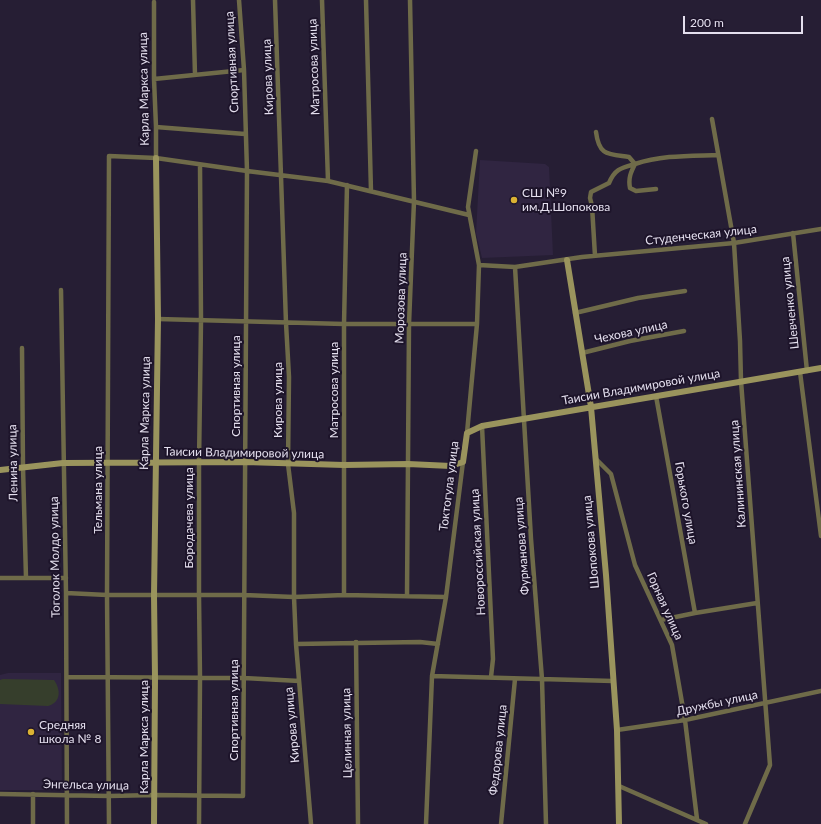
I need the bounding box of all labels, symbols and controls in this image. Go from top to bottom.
scale bar [685,8,805,34]
street label: Спортивная улица [222,11,242,113]
text: 200 m [690,15,724,30]
street label: Матросова улица [305,18,323,116]
street label: Карла Маркса улица [136,32,152,146]
street label: Кирова улица [259,39,277,115]
place label: СШ №9 им.Д.Шопокова [522,186,610,214]
marker: СШ №9 им.Д.Шопокова [509,195,519,205]
street label: Студенческая улица [645,222,757,248]
street label: Морозова улица [392,252,410,344]
street label: Шевченко улица [778,256,802,350]
street label: Чехова улица [593,317,669,347]
street label: Спортивная улица [229,335,243,437]
street label: Матросова улица [327,342,341,438]
street label: Карла Маркса улица [137,356,153,470]
street label: Кирова улица [271,362,285,438]
street label: Таисии Владимировой улица [561,366,721,408]
street label: Калининская улица [727,420,749,528]
street label: Ленина улица [5,424,21,502]
street label: Токтогула улица [436,440,462,532]
street label: Таисии Владимировой улица [164,444,324,462]
street label: Тельмана улица [91,446,105,534]
street label: Горького улица [672,461,700,545]
street label: Бородачева улица [182,467,196,569]
street label: Новороссийская улица [467,488,489,616]
street label: Шопокова улица [580,495,602,589]
street label: Тоголок Молдо улица [47,496,63,618]
street label: Фурманова улица [511,497,533,595]
street label: Горная улица [644,570,686,642]
street label: Спортивная улица [227,659,241,761]
street label: Карла Маркса улица [137,680,151,794]
street label: Кирова улица [282,686,302,764]
street label: Дружбы улица [675,687,759,719]
street label: Целинная улица [339,688,355,778]
street label: Федорова улица [486,704,510,796]
place label: Средняя школа № 8 [39,718,101,746]
marker: Средняя школа № 8 [26,727,36,737]
street label: Энгельса улица [43,777,129,793]

